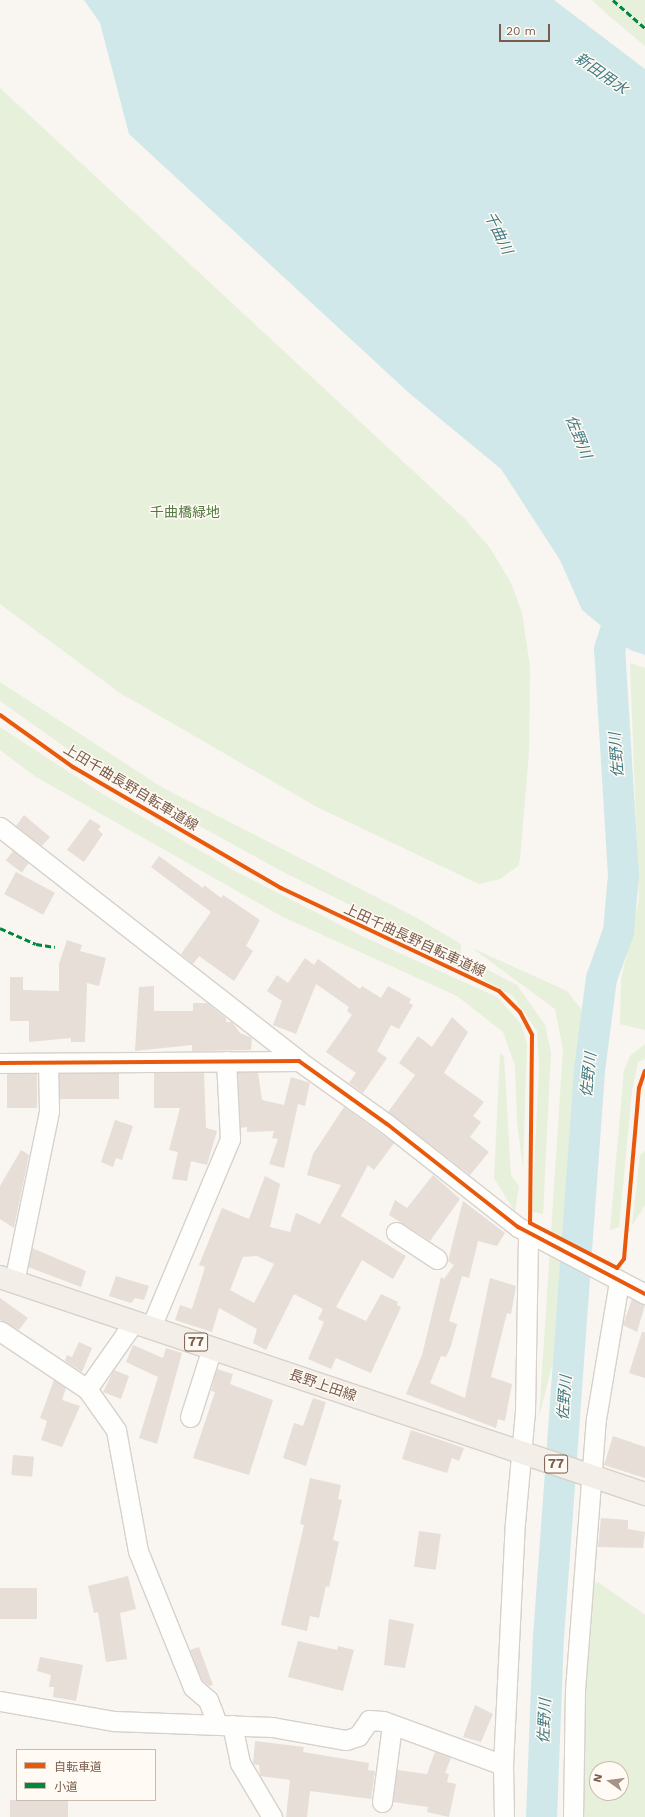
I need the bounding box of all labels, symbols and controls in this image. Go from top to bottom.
scale bar [501,16,552,42]
text: 20 m [506,24,536,38]
water label: 新田用水 [571,49,631,99]
water label: 千曲川 [480,209,516,257]
water label: 佐野川 [561,413,595,461]
park label: 千曲橋緑地 [150,504,220,520]
water label: 佐野川 [606,732,628,778]
street label: 上田千曲長野自転車道線 [61,740,201,834]
street label: 上田千曲長野自転車道線 [342,900,488,980]
water label: 佐野川 [578,1052,600,1098]
road number: 77 [184,1331,208,1353]
street label: 長野上田線 [287,1366,359,1404]
water label: 佐野川 [554,1375,576,1421]
road number: 77 [544,1453,568,1475]
water label: 佐野川 [535,1698,555,1744]
legend [16,1749,156,1801]
text: 自転車道 [54,1760,102,1774]
north arrow [589,1761,629,1801]
text: N [591,1773,605,1784]
text: 小道 [54,1780,78,1794]

